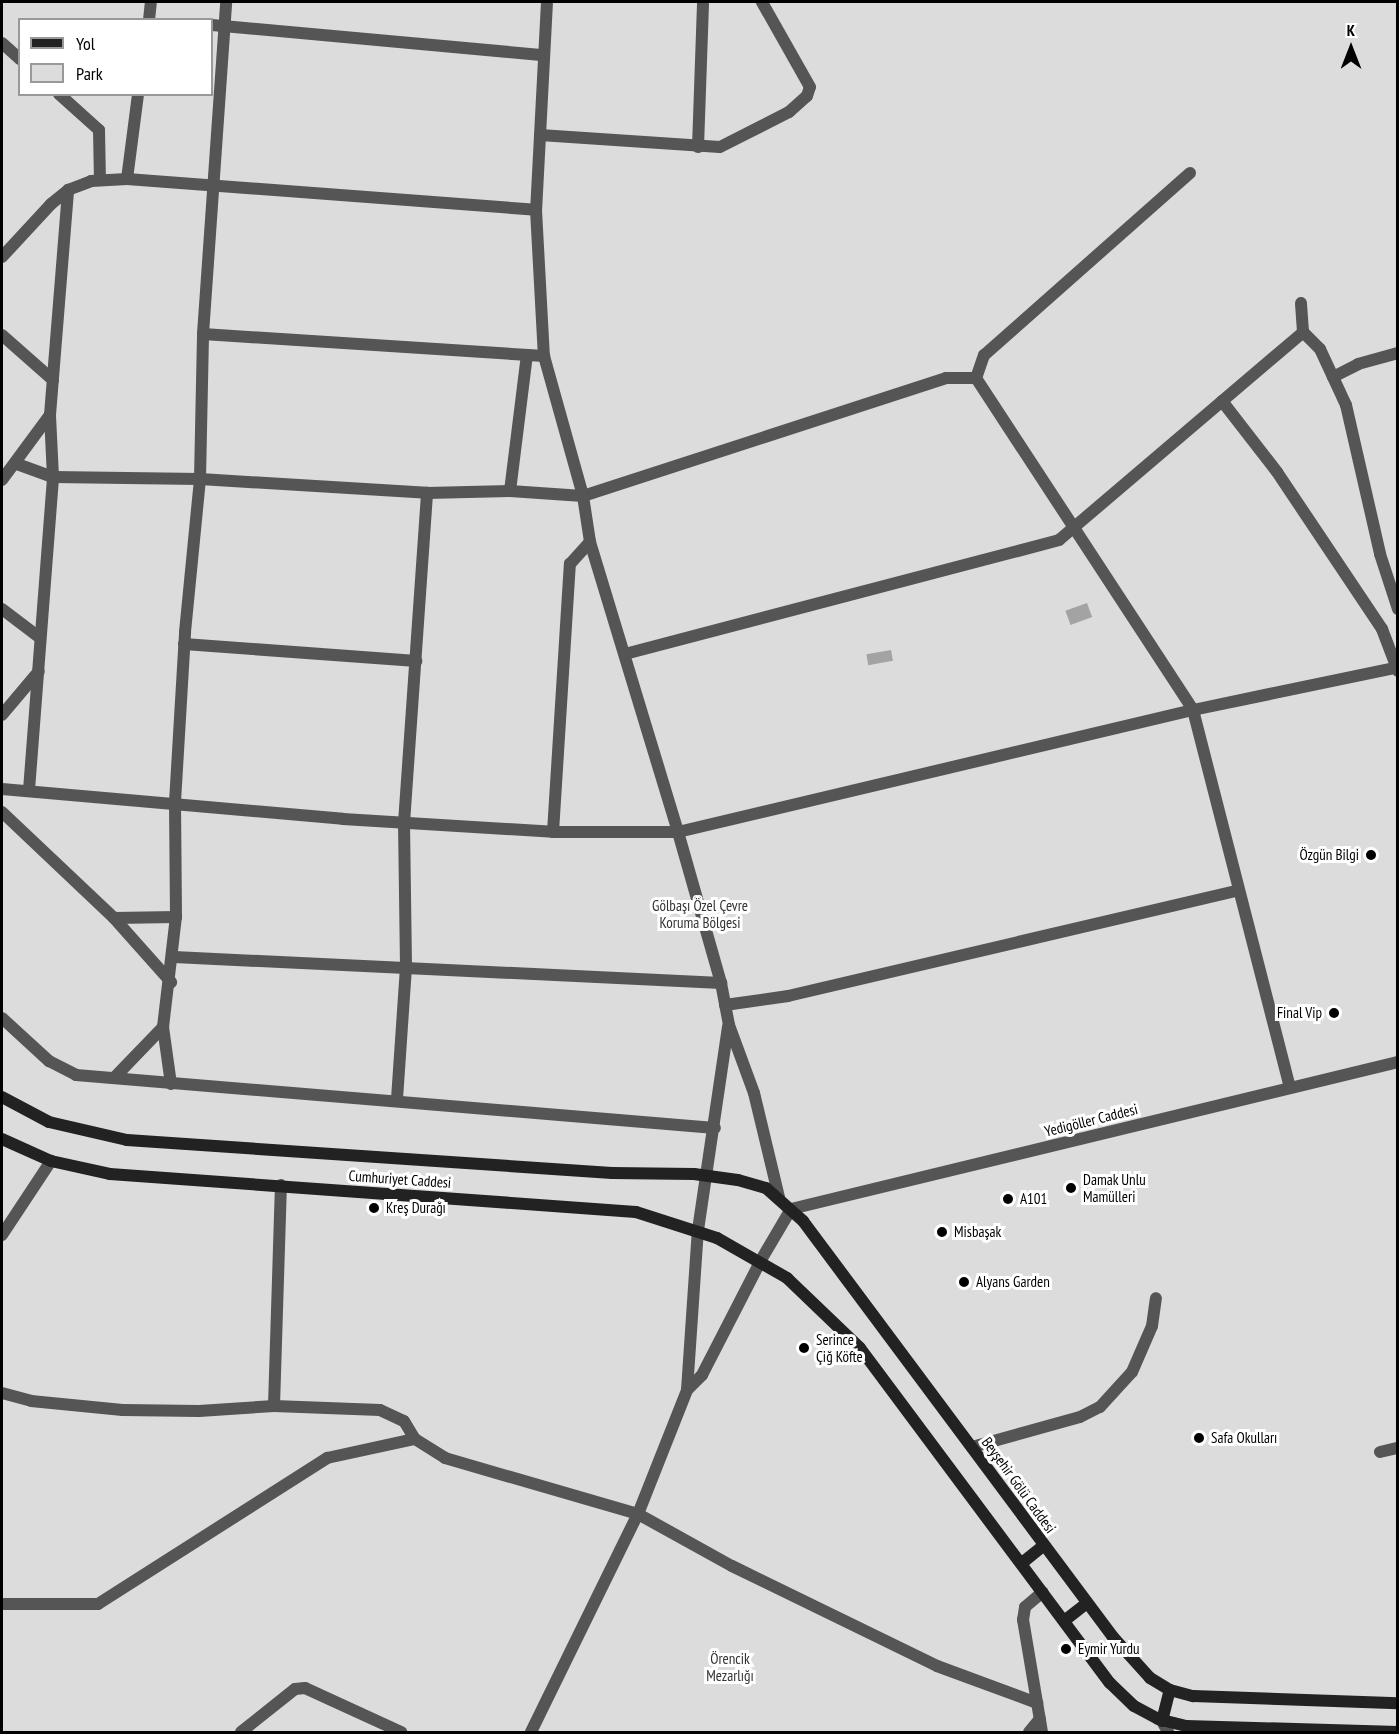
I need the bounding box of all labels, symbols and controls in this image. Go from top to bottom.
legend [18,18,213,96]
north arrow [1321,18,1381,78]
text: K [1347,20,1355,40]
text: Yol [76,32,95,55]
text: Park [76,62,103,85]
place label: Özgün Bilgi [1299,846,1359,864]
marker: Özgün Bilgi [1364,848,1378,862]
park label: Gölbaşı Özel Çevre Koruma Bölgesi [652,896,748,931]
place label: Final Vip [1277,1004,1322,1022]
marker: Final Vip [1327,1006,1341,1020]
street label: Yedigöller Caddesi [1043,1100,1139,1140]
street label: Cumhuriyet Caddesi [348,1166,452,1192]
place label: Damak Unlu Mamülleri [1083,1170,1146,1205]
marker: Damak Unlu Mamülleri [1064,1181,1078,1195]
place label: A101 [1020,1190,1047,1208]
marker: A101 [1001,1192,1015,1206]
place label: Kreş Durağı [386,1199,446,1217]
marker: Kreş Durağı [367,1201,381,1215]
place label: Misbaşak [954,1223,1001,1241]
marker: Misbaşak [935,1225,949,1239]
place label: Alyans Garden [976,1273,1050,1291]
marker: Alyans Garden [957,1275,971,1289]
place label: Serince Çiğ Köfte [816,1330,863,1365]
marker: Serince Çiğ Köfte [797,1341,811,1355]
place label: Safa Okulları [1211,1429,1277,1447]
marker: Safa Okulları [1192,1431,1206,1445]
street label: Beyşehir Gölü Caddesi [978,1433,1060,1537]
place label: Eymir Yurdu [1078,1640,1140,1658]
marker: Eymir Yurdu [1059,1642,1073,1656]
park label: Örencik Mezarlığı [706,1649,754,1684]

